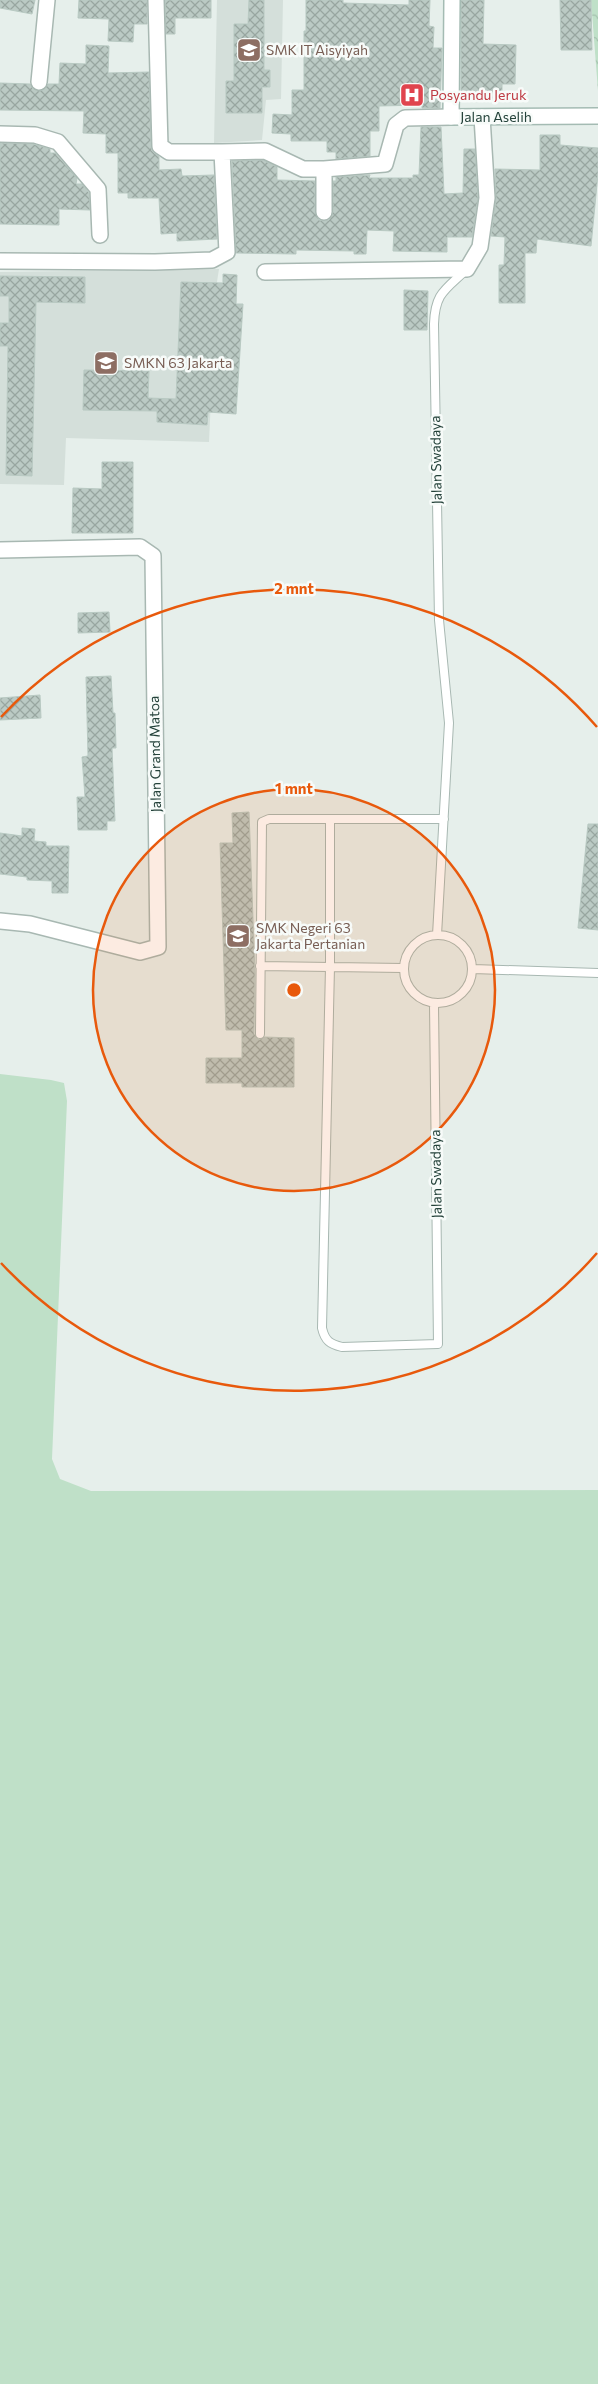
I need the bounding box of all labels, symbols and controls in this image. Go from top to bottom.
school or university icon: SMK IT Aisyiyah [236,37,262,63]
place label: SMK IT Aisyiyah [266,41,368,58]
hospital icon: Posyandu Jeruk [399,82,425,108]
place label: Posyandu Jeruk [430,86,527,103]
street label: Jalan Aselih [460,108,532,125]
school or university icon: SMKN 63 Jakarta [93,350,119,376]
place label: SMKN 63 Jakarta [124,354,232,371]
street label: Jalan Swadaya [426,415,445,505]
text: 2 mnt [274,579,314,597]
street label: Jalan Grand Matoa [145,696,164,813]
text: 1 mnt [275,779,313,797]
place label: SMK Negeri 63 Jakarta Pertanian [256,919,365,952]
school or university icon: SMK Negeri 63 Jakarta Pertanian [225,923,251,949]
centre of rings [285,981,303,999]
street label: Jalan Swadaya [426,1129,445,1219]

